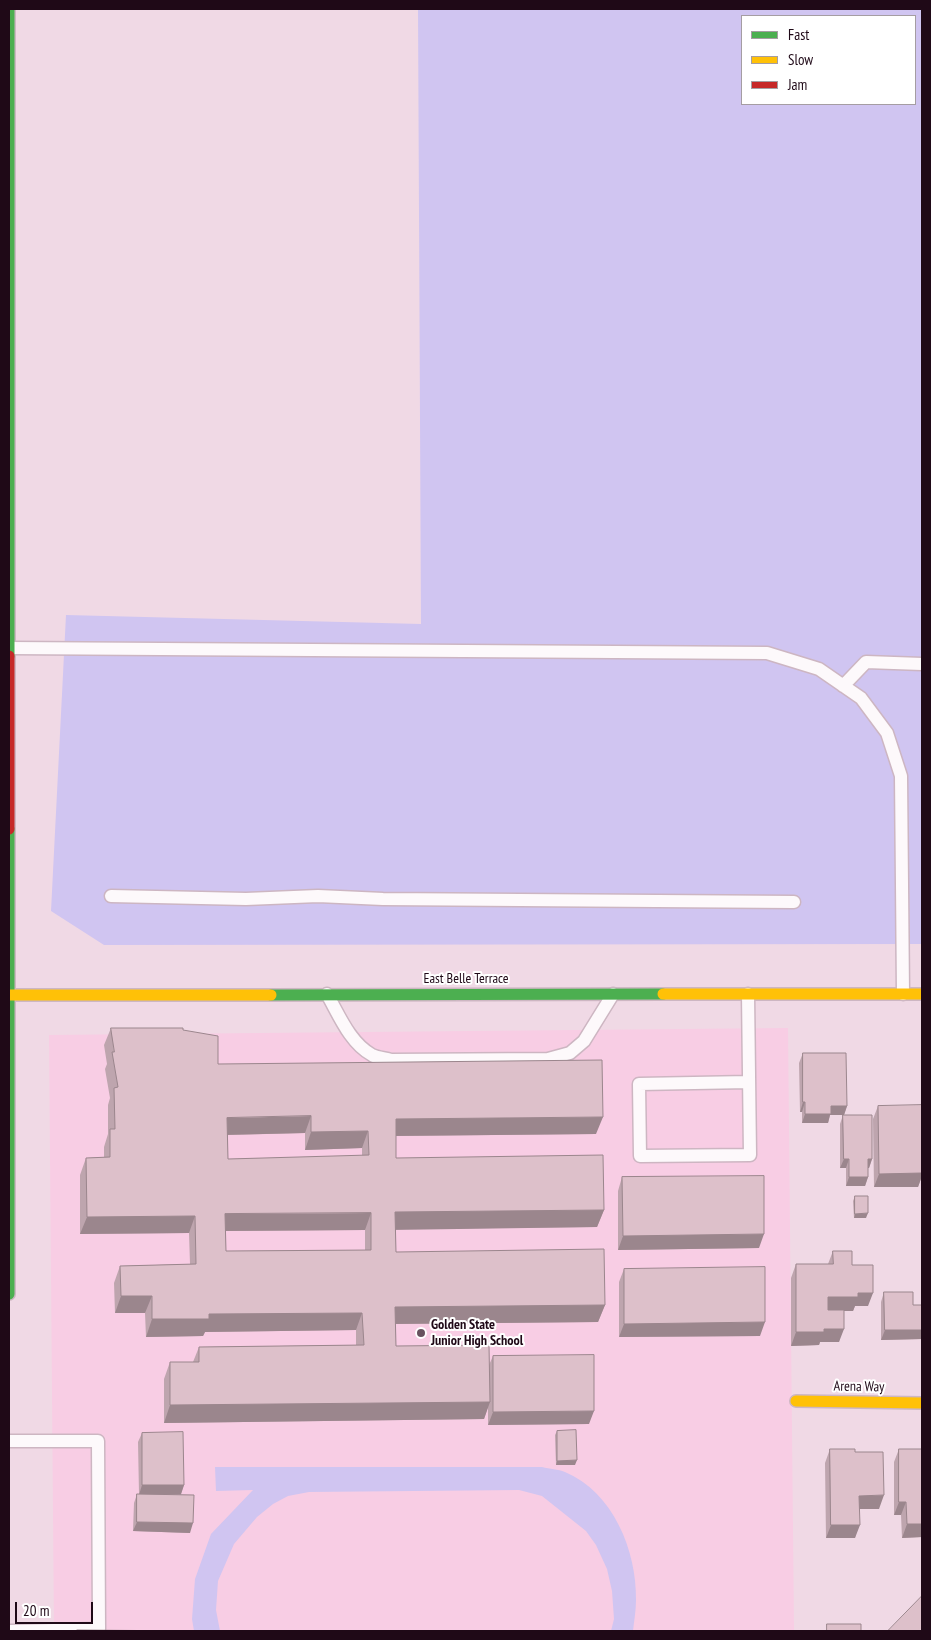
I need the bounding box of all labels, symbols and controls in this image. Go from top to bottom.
legend [741,15,916,105]
text: Fast [788,25,809,44]
text: Slow [788,50,813,69]
text: Jam [788,75,807,94]
street label: East Belle Terrace [423,971,509,987]
place label: Golden State Junior High School [431,1317,523,1350]
marker: Golden State Junior High School [415,1327,427,1339]
street label: Arena Way [833,1378,885,1396]
scale bar [18,1592,95,1624]
text: 20 m [23,1601,49,1620]

